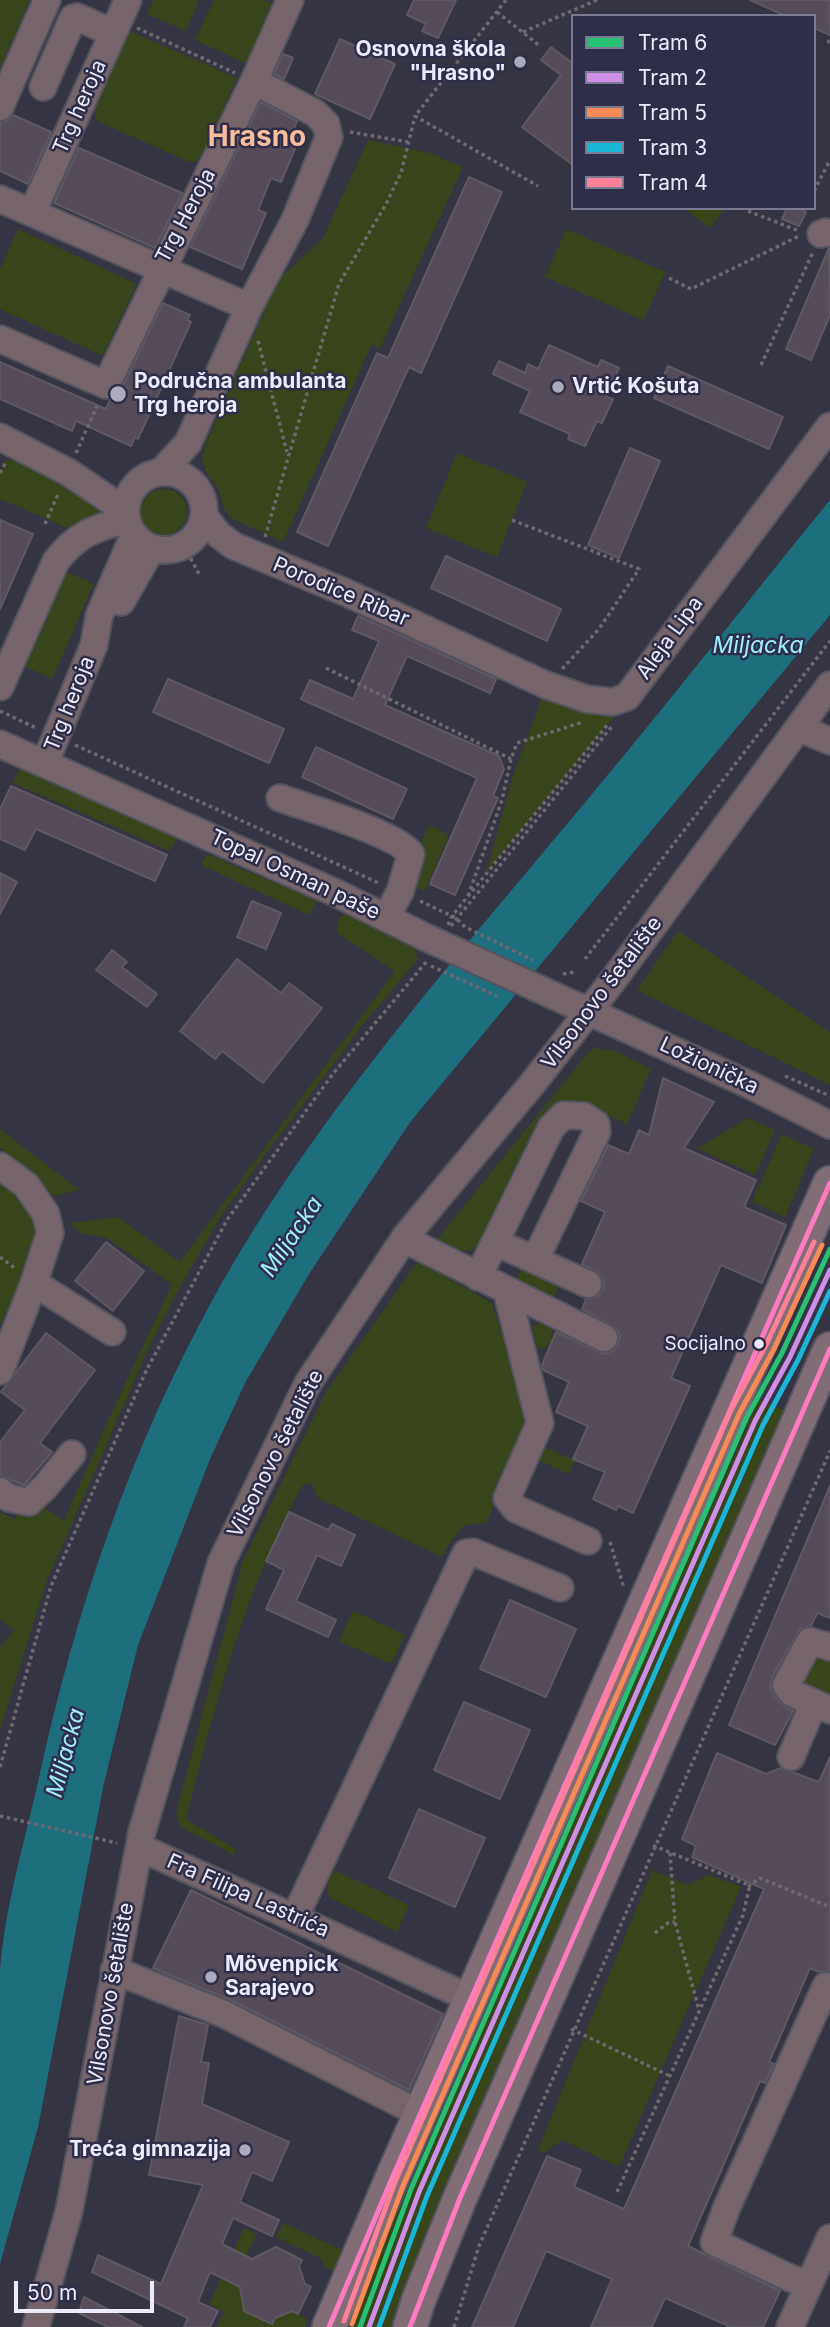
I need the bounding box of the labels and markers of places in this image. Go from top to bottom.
place label: Osnovna škola "Hrasno" [355,37,506,87]
marker: Osnovna škola "Hrasno" [512,54,528,70]
place label: Područna ambulanta Trg heroja [134,369,346,419]
place label: Vrtić Košuta [572,374,699,400]
marker: Vrtić Košuta [550,379,566,395]
marker: Područna ambulanta Trg heroja [108,384,128,404]
place label: Socijalno [664,1333,746,1355]
marker: Socijalno [752,1337,766,1351]
place label: Mövenpick Sarajevo [225,1952,338,2002]
marker: Mövenpick Sarajevo [203,1969,219,1985]
place label: Treća gimnazija [69,2137,231,2163]
marker: Treća gimnazija [237,2142,253,2158]

